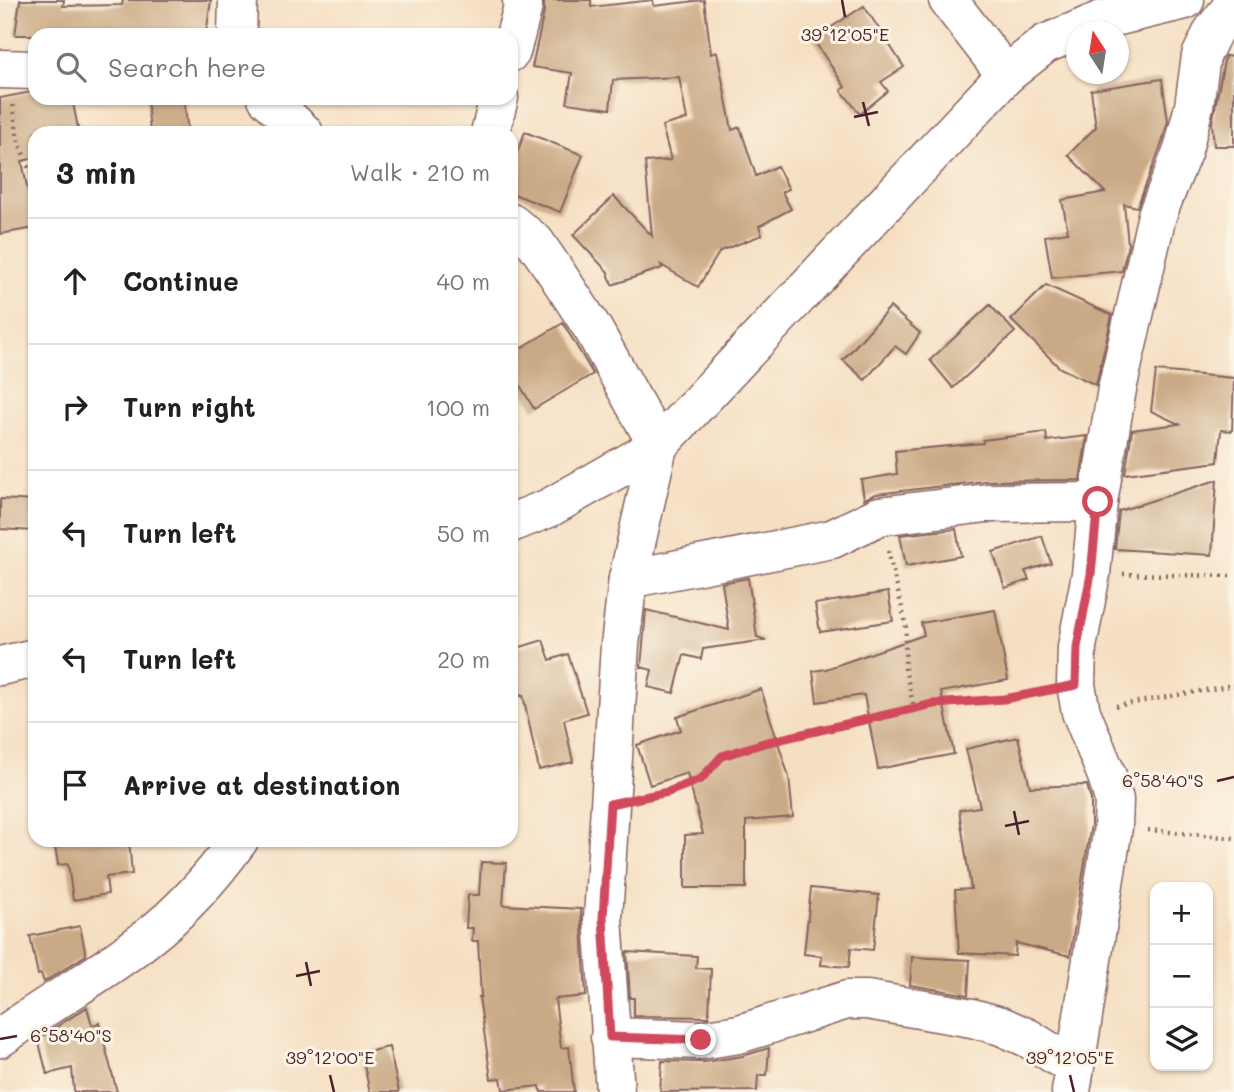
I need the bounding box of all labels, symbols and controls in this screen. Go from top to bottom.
north arrow [1066,21,1129,84]
text: 39°12'05"E [801,22,889,46]
search box [28,28,518,105]
icon: search [52,48,90,86]
text: Search here [108,50,266,84]
text: 3 min [56,152,136,192]
text: Walk · 210 m [350,157,490,187]
icon: ahead [56,262,94,300]
text: Continue [123,264,239,298]
text: 40 m [437,266,490,296]
icon: right [56,388,94,426]
text: Turn right [123,390,256,424]
text: 100 m [426,392,490,422]
route start [1082,486,1113,517]
icon: left [56,514,94,552]
text: Turn left [123,516,236,550]
text: 50 m [437,518,490,548]
icon: left [56,640,94,678]
text: Turn left [123,642,236,676]
text: 20 m [437,644,490,674]
icon: arrive [56,766,94,804]
text: Arrive at destination [123,768,400,802]
text: 6°58'40"S [1122,768,1204,792]
map controls [1150,882,1213,1071]
button: + [1150,882,1213,945]
button: − [1150,945,1213,1008]
button: layers [1150,1008,1213,1071]
text: 6°58'40"S [30,1023,112,1047]
route end [685,1024,716,1055]
text: 39°12'00"E [285,1045,375,1069]
text: 39°12'05"E [1026,1045,1114,1069]

